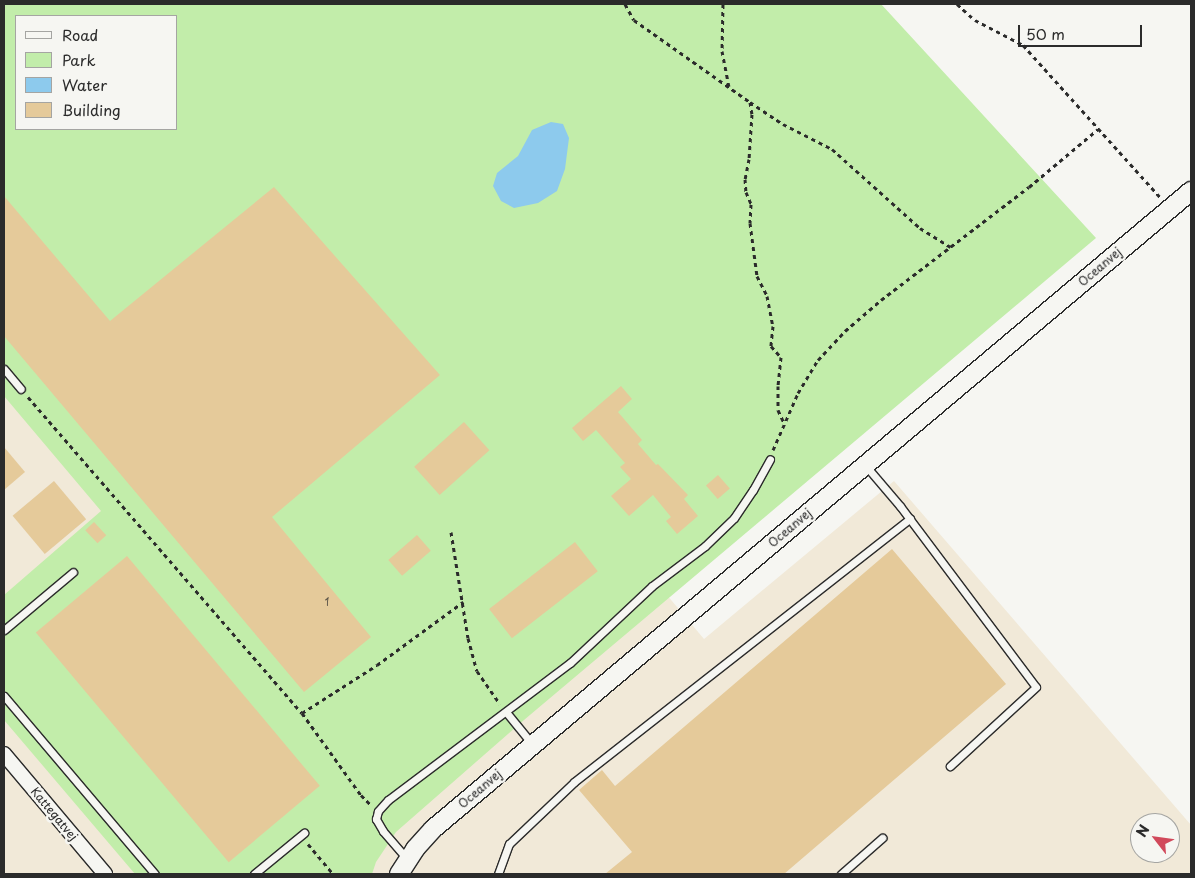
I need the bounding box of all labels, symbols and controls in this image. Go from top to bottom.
legend [15,15,178,130]
scale bar [1020,15,1144,47]
text: 50 m [1026,22,1065,45]
text: Road [62,23,98,46]
text: Park [62,48,96,71]
text: Water [62,73,107,96]
text: Building [62,98,121,121]
street label: Oceanvej [1075,245,1125,289]
street label: Oceanvej [765,506,815,550]
house number: 1 [325,596,329,608]
street label: Oceanvej [455,767,505,811]
street label: Kattegatvej [28,784,80,844]
north arrow [1130,813,1180,863]
text: N [1131,821,1154,841]

